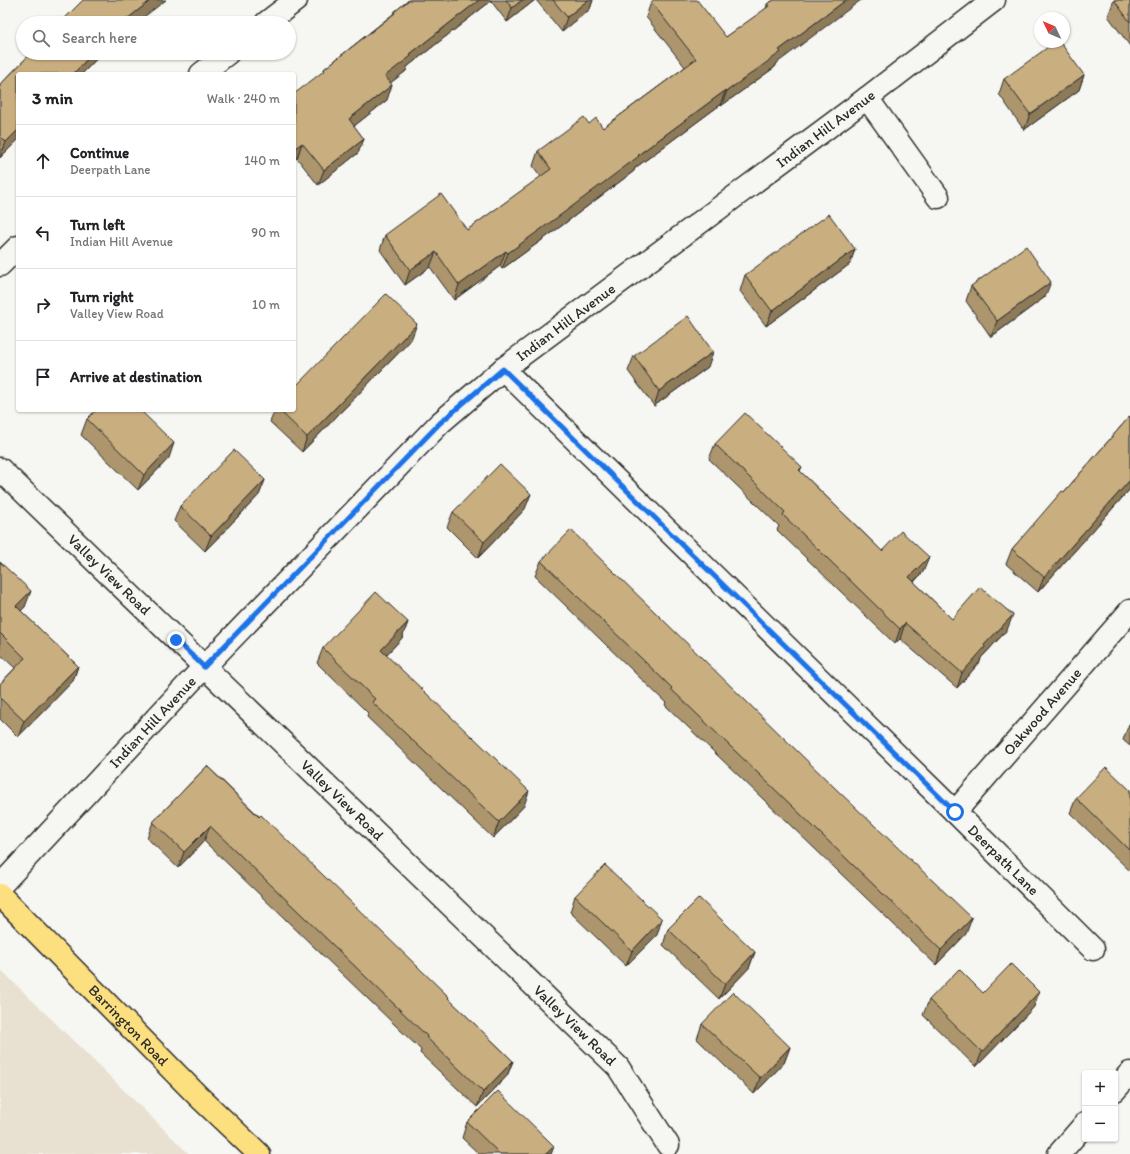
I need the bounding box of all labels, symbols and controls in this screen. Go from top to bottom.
north arrow [1034,12,1070,48]
search box [16,16,296,60]
icon: search [30,27,52,49]
text: Search here [62,29,137,47]
street label: Indian Hill Avenue [773,86,879,172]
text: 3 min [32,88,73,108]
text: Walk · 240 m [207,91,280,106]
text: Continue [70,144,129,162]
icon: ahead [32,150,54,172]
text: 140 m [244,153,280,168]
text: Deerpath Lane [70,162,151,177]
text: Turn left [70,216,125,234]
icon: left [32,222,54,244]
text: 90 m [251,225,280,240]
text: Indian Hill Avenue [70,234,173,249]
street label: Indian Hill Avenue [513,280,619,365]
text: Turn right [70,288,134,306]
icon: right [32,294,54,316]
text: 10 m [252,297,280,312]
text: Valley View Road [70,306,164,321]
icon: arrive [32,366,54,388]
text: Arrive at destination [70,368,202,386]
street label: Valley View Road [64,531,154,619]
route end [167,631,185,649]
street label: Oakwood Avenue [999,664,1085,759]
street label: Indian Hill Avenue [106,672,200,772]
street label: Valley View Road [297,756,387,844]
route start [946,803,964,821]
street label: Deerpath Lane [964,821,1043,899]
street label: Barrington Road [85,981,173,1070]
street label: Valley View Road [530,981,620,1069]
map controls [1082,1070,1118,1142]
button: + [1082,1070,1118,1106]
button: − [1082,1106,1118,1142]

